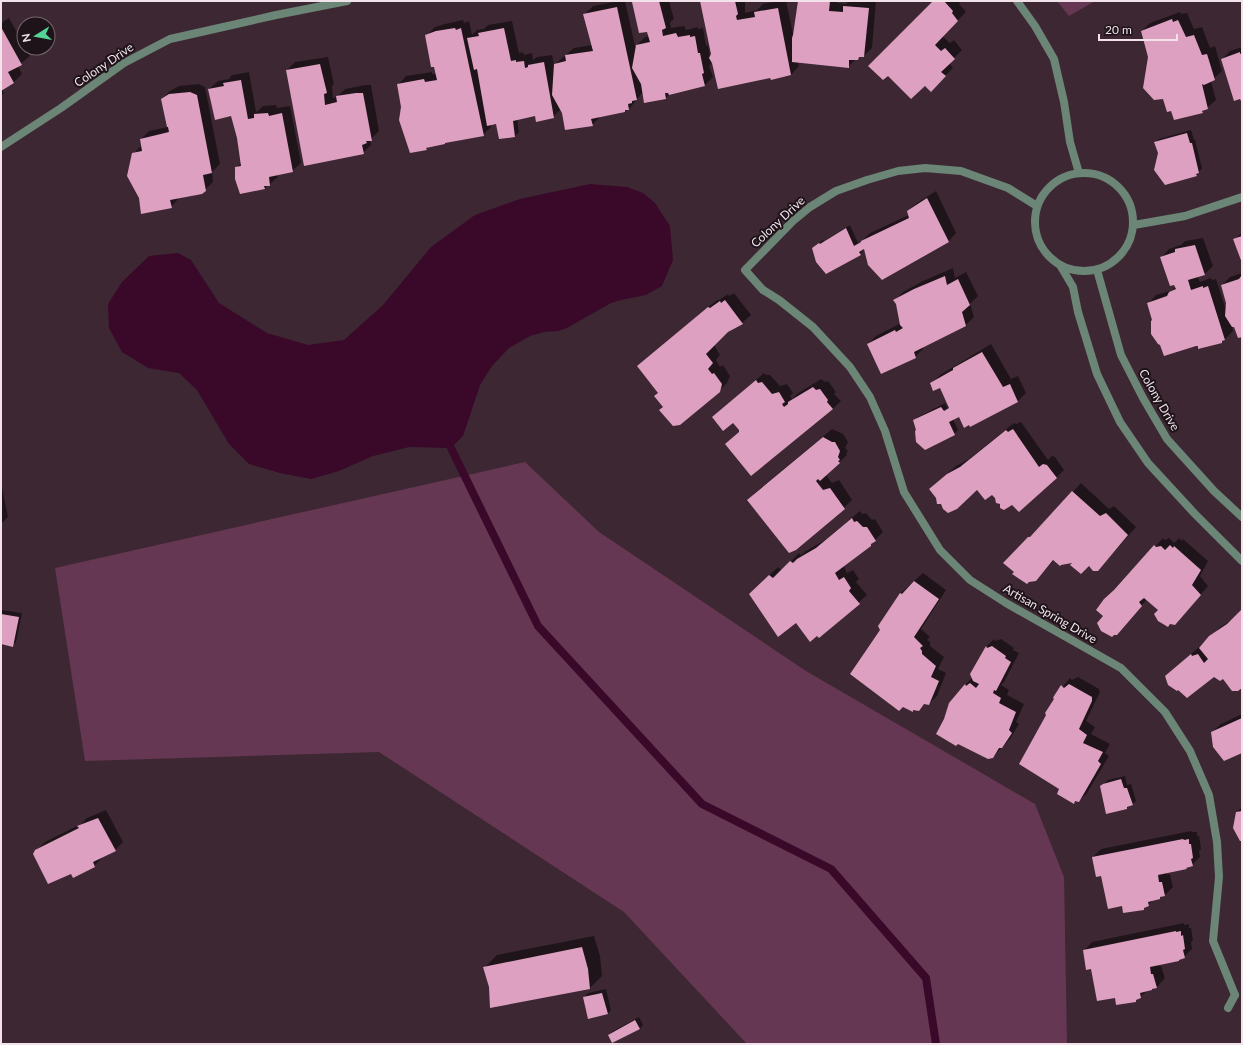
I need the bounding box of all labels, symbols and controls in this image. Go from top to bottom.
north arrow [16,16,56,56]
scale bar [1099,16,1177,42]
text: 20 m [1105,22,1132,37]
text: N [19,33,33,43]
street label: Colony Drive [71,39,136,90]
street label: Colony Drive [748,193,808,250]
street label: Colony Drive [1136,366,1183,433]
street label: Artisan Spring Drive [1001,581,1100,647]

